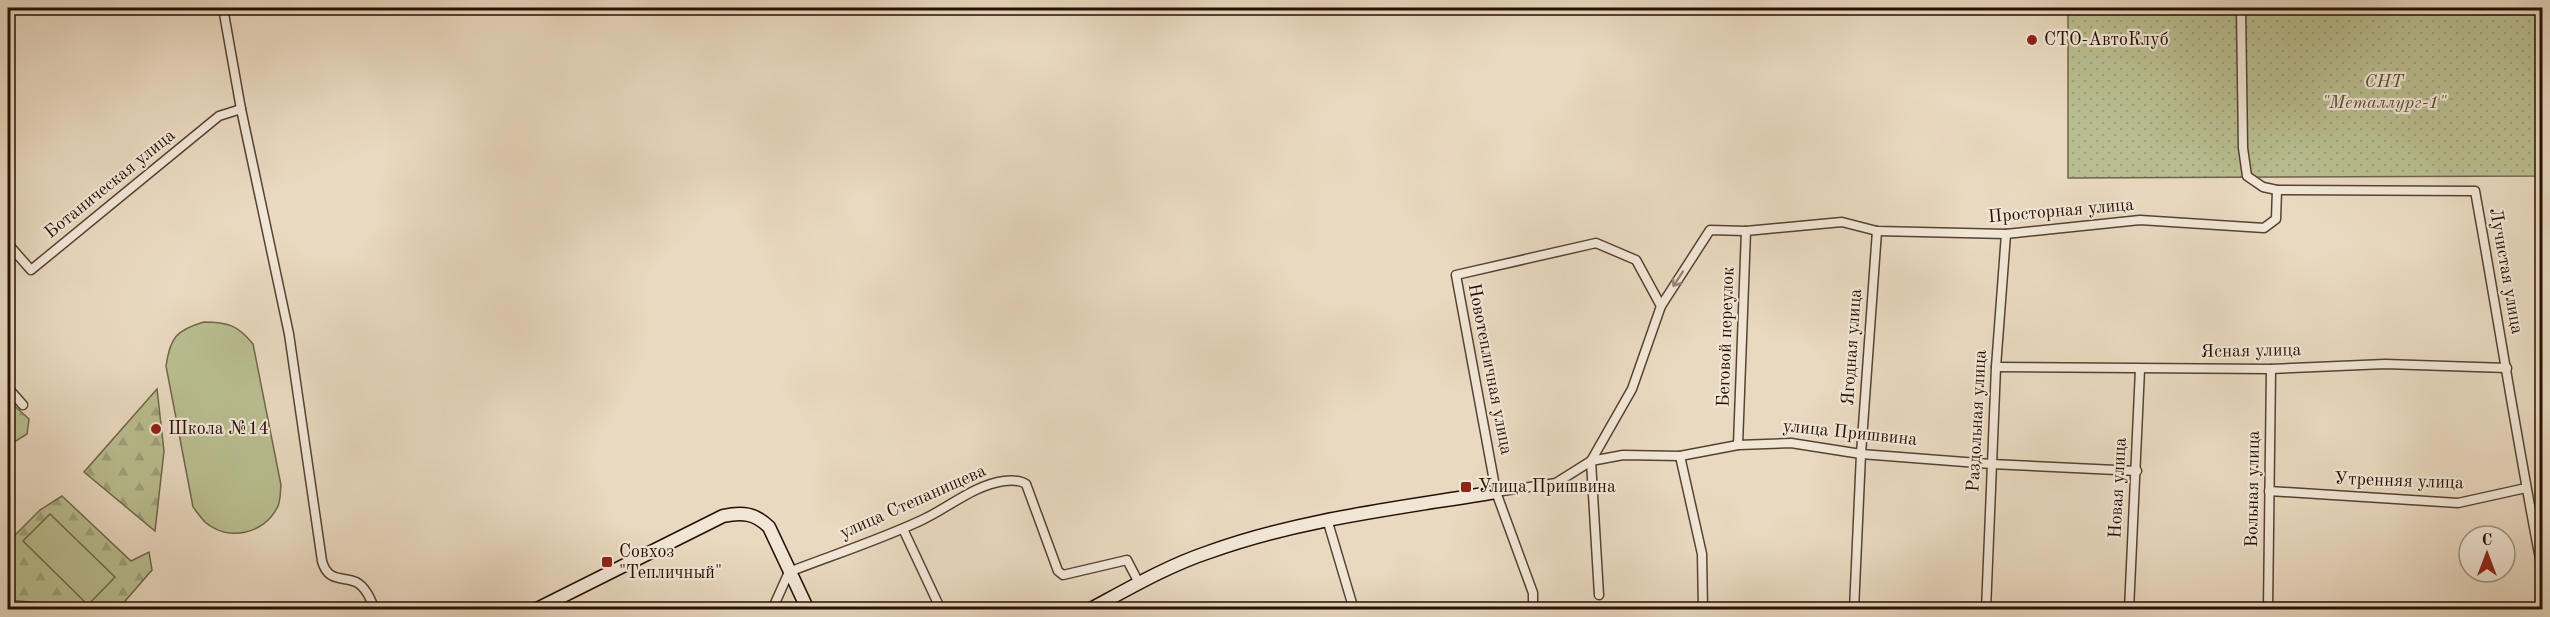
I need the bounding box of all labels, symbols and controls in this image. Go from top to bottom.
place label: СТО-АвтоКлуб [2044,31,2169,49]
marker: СТО-АвтоКлуб [2025,33,2039,47]
park label: СНТ "Металлург-1" [2322,73,2447,112]
street label: Ботаническая улица [41,126,179,242]
street label: Просторная улица [1987,196,2135,226]
street label: Лучистая улица [2486,206,2526,336]
street label: Беговой переулок [1715,266,1737,408]
one-way arrow [1672,270,1684,287]
street label: Новотепличная улица [1465,282,1515,456]
street label: Ягодная улица [1839,288,1865,406]
street label: Ясная улица [2201,341,2302,361]
street label: Раздольная улица [1964,349,1990,493]
street label: улица Пришвина [1782,417,1918,449]
place label: Школа №14 [168,420,269,438]
marker: Школа №14 [149,422,163,436]
street label: Вольная улица [2243,430,2263,548]
street label: Новая улица [2106,437,2130,539]
street label: улица Степанищева [837,462,989,542]
street label: Утренняя улица [2334,470,2464,492]
place label: Улица Пришвина [1478,478,1616,496]
marker: Улица Пришвина [1459,480,1473,494]
north arrow [2457,524,2517,584]
text: С [2482,533,2492,549]
place label: Совхоз "Тепличный" [619,543,722,582]
marker: Совхоз "Тепличный" [600,555,614,569]

